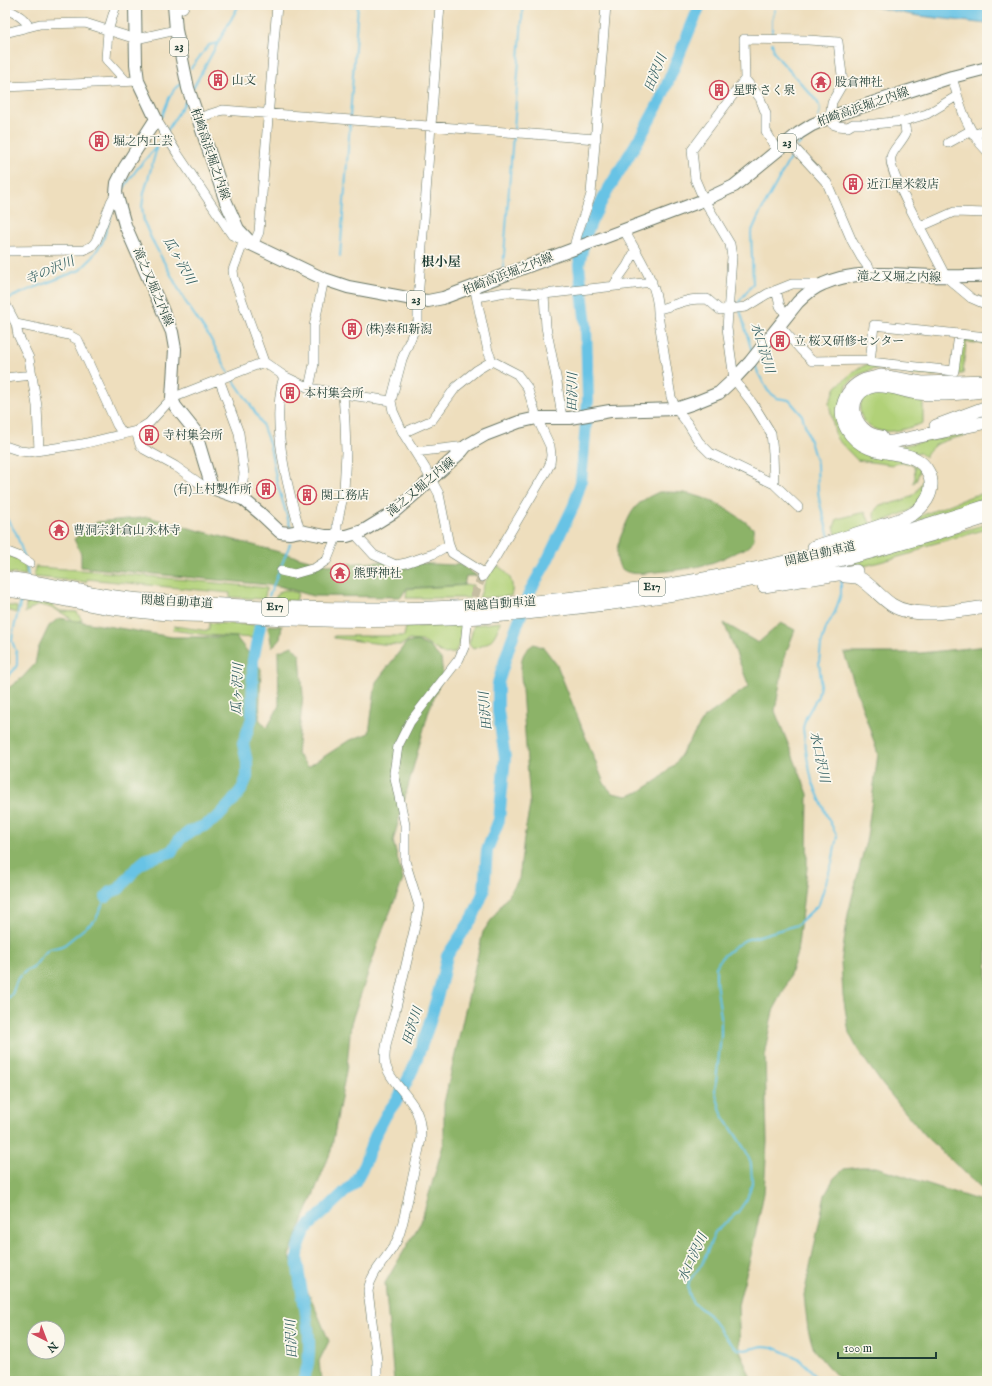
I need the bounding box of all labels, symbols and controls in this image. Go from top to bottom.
road number: 23 [170,38,188,56]
water label: 田沢川 [641,50,672,94]
building icon: 山文 [207,69,229,91]
temple icon: 股倉神社 [810,71,832,93]
place label: 山文 [232,73,256,88]
place label: 股倉神社 [835,75,883,90]
building icon: 星野 さく泉 [708,79,730,101]
place label: 星野 さく泉 [733,83,796,98]
street label: 柏崎高浜堀之内線 [815,84,911,130]
street label: 柏崎高浜堀之内線 [187,106,233,202]
building icon: 堀之内工芸 [88,130,110,152]
place label: 堀之内工芸 [113,134,173,149]
road number: 23 [778,134,796,152]
building icon: 近江屋米穀店 [842,173,864,195]
place label: 近江屋米穀店 [867,177,939,192]
water label: 瓜ヶ沢川 [159,234,200,290]
street label: 滝之又堀之内線 [130,245,176,329]
street label: 柏崎高浜堀之内線 [460,250,556,298]
water label: 寺の沢川 [23,252,79,289]
district label: 根小屋 [421,254,461,271]
street label: 滝之又堀之内線 [857,269,941,285]
road number: 23 [407,291,425,309]
building icon: (株)泰和新潟 [341,318,363,340]
water label: 水口沢川 [746,321,778,377]
place label: (株)泰和新潟 [366,322,432,337]
building icon: 立 桜又研修センター [769,330,791,352]
place label: 立 桜又研修センター [794,334,904,349]
water label: 田沢川 [564,370,582,412]
building icon: 本村集会所 [279,382,301,404]
place label: 本村集会所 [304,386,364,401]
building icon: 寺村集会所 [138,424,160,446]
place label: 寺村集会所 [163,428,223,443]
street label: 滝之又堀之内線 [384,454,458,520]
building icon: (有)上村製作所 [255,478,277,500]
place label: (有)上村製作所 [174,482,252,497]
building icon: 関工務店 [296,484,318,506]
place label: 関工務店 [321,488,369,503]
temple icon: 曹洞宗針倉山永林寺 [48,519,70,541]
place label: 曹洞宗針倉山永林寺 [73,523,181,538]
street label: 関越自動車道 [783,539,857,569]
temple icon: 熊野神社 [329,562,351,584]
place label: 熊野神社 [354,566,402,581]
road number: E17 [639,578,665,596]
street label: 関越自動車道 [141,593,213,611]
street label: 関越自動車道 [464,594,536,614]
road number: E17 [262,598,288,616]
water label: 瓜ヶ沢川 [229,661,247,715]
water label: 田沢川 [476,689,496,731]
water label: 水口沢川 [805,730,833,786]
water label: 田沢川 [399,1003,428,1047]
water label: 水口沢川 [674,1229,713,1285]
water label: 田沢川 [282,1317,302,1359]
north arrow [26,1320,66,1360]
scale bar [838,1334,936,1360]
text: N [43,1338,61,1355]
text: 100 m [844,1341,872,1356]

